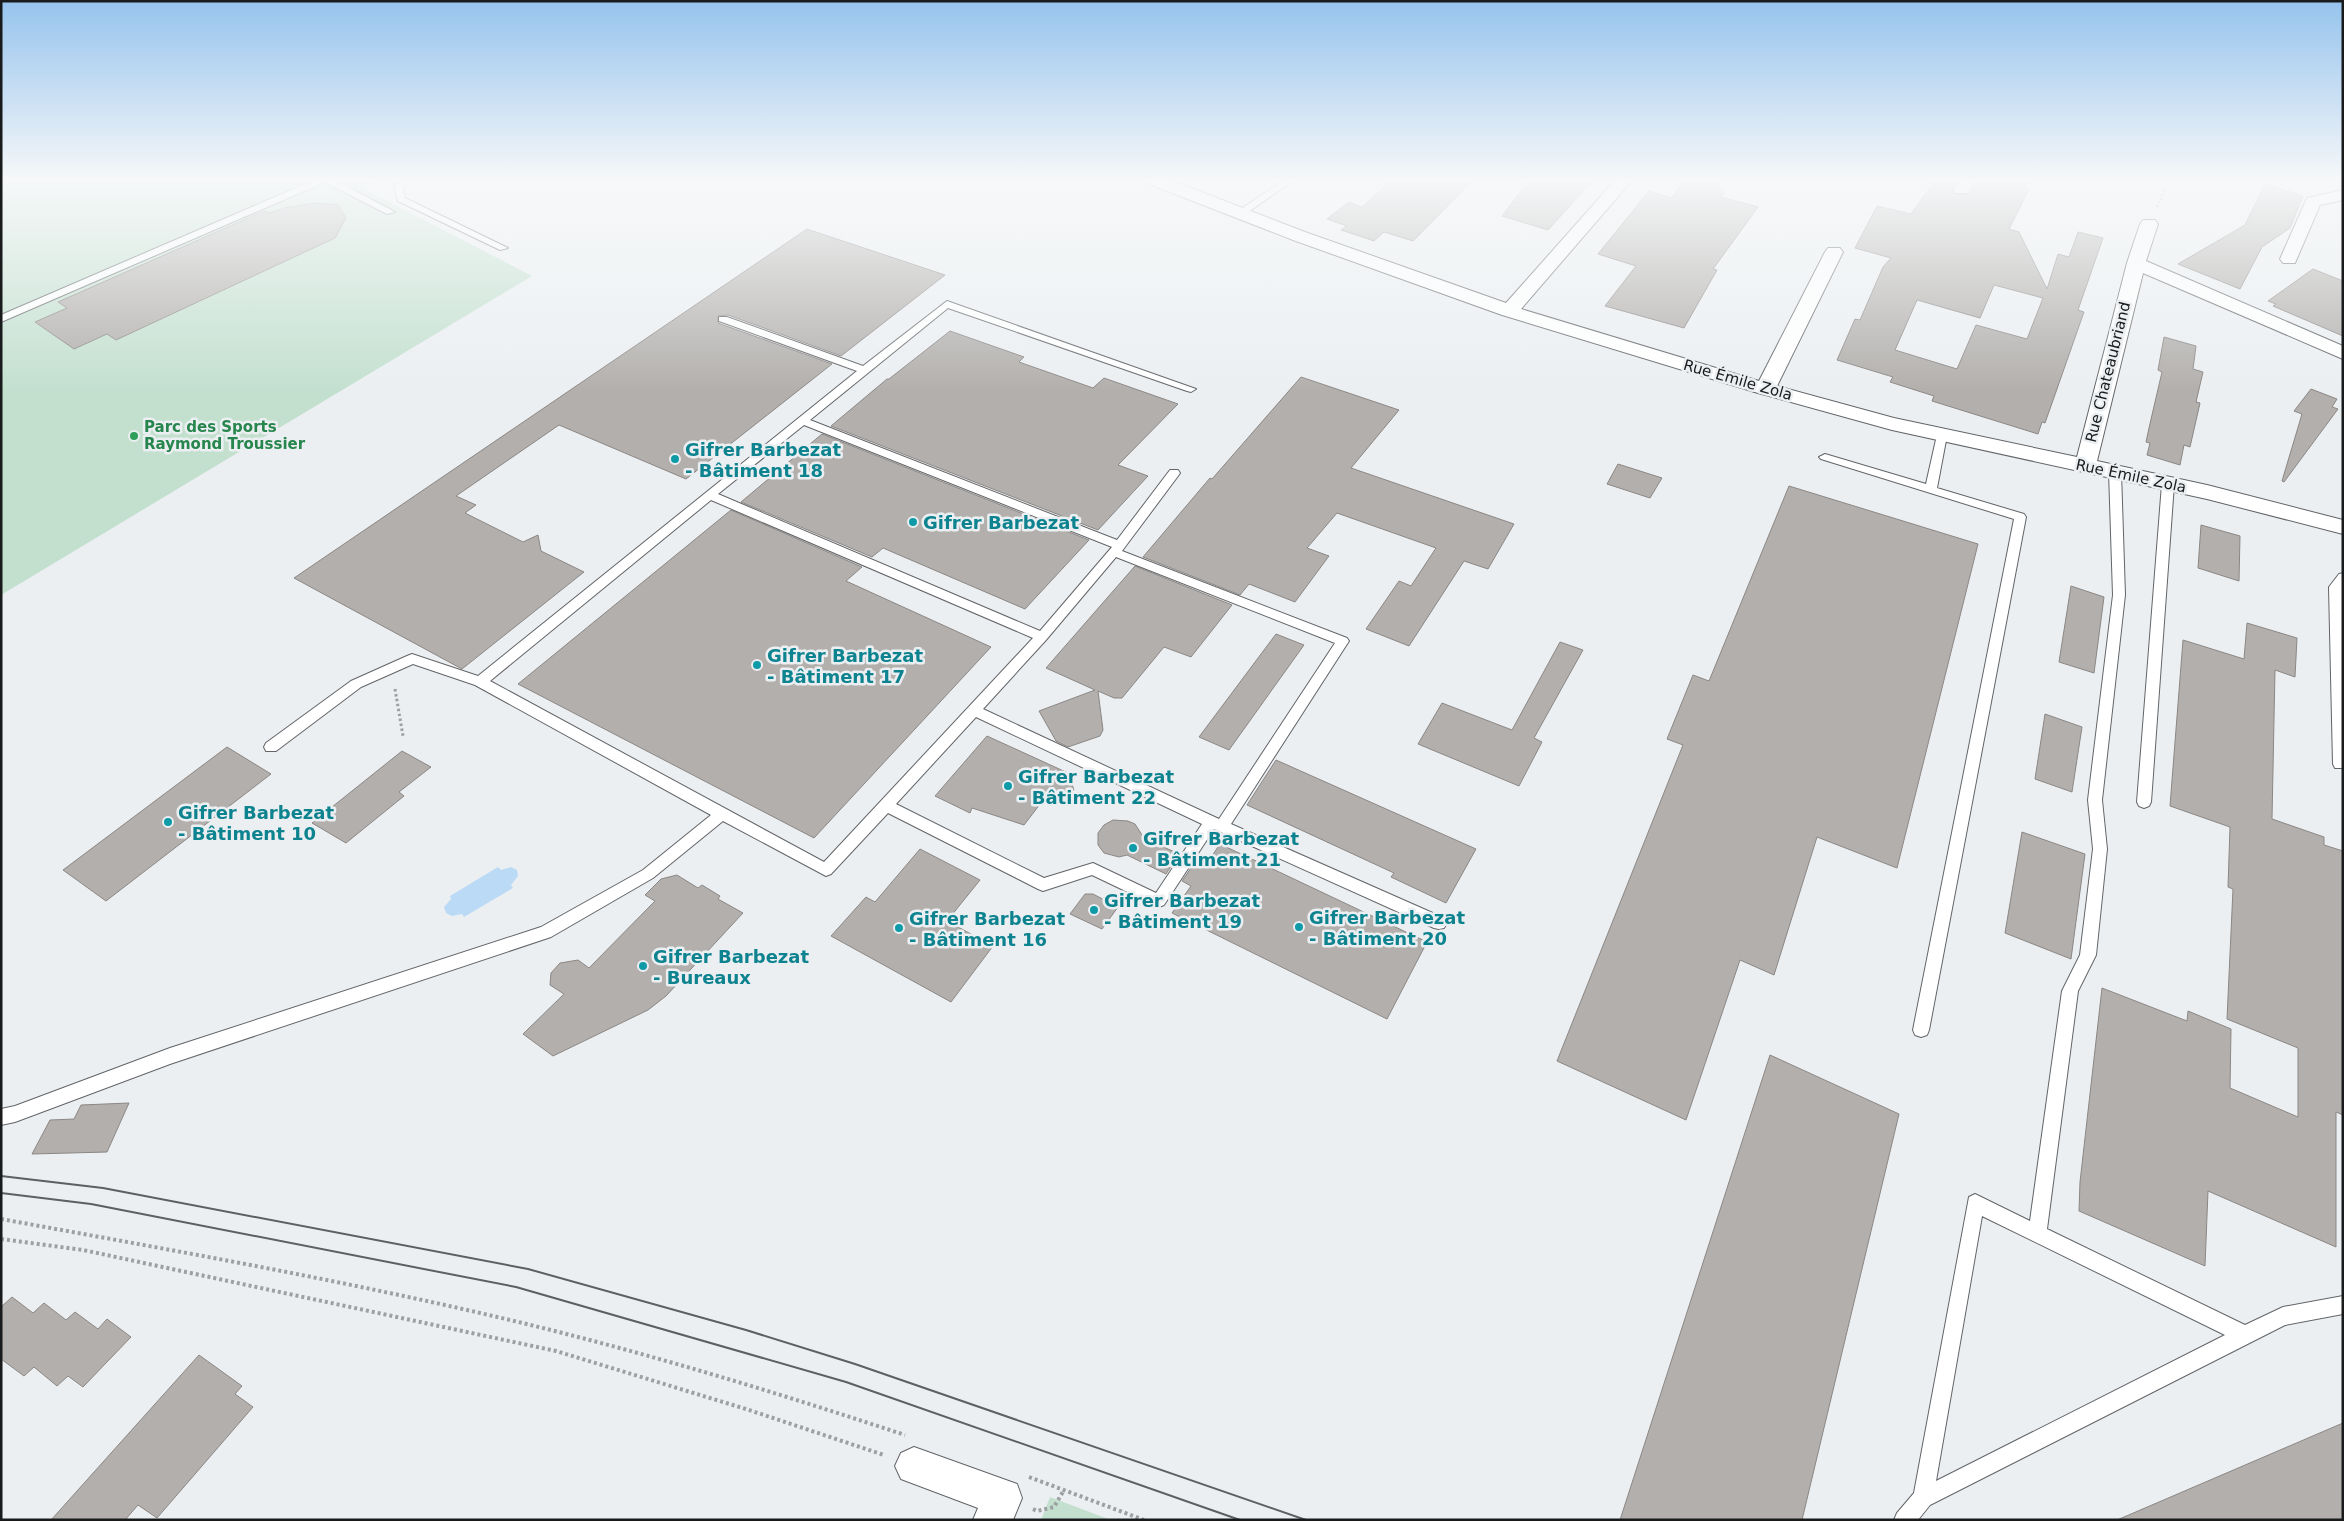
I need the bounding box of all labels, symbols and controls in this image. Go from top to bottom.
street label: Rue Chateaubriand [2082,300,2134,444]
street label: Rue Émile Zola [1681,355,1795,404]
place label: Parc des Sports Raymond Troussier [144,418,306,453]
marker: Parc des Sports Raymond Troussier [128,430,140,442]
place label: Gifrer Barbezat - Bâtiment 18 [685,439,841,481]
marker: Gifrer Barbezat - Bâtiment 18 [669,453,681,465]
street label: Rue Émile Zola [2074,455,2188,496]
place label: Gifrer Barbezat [923,512,1079,533]
marker: Gifrer Barbezat [907,516,919,528]
place label: Gifrer Barbezat - Bâtiment 17 [767,645,923,687]
marker: Gifrer Barbezat - Bâtiment 17 [751,659,763,671]
place label: Gifrer Barbezat - Bâtiment 22 [1018,766,1174,808]
marker: Gifrer Barbezat - Bâtiment 22 [1002,780,1014,792]
place label: Gifrer Barbezat - Bâtiment 10 [178,802,334,844]
marker: Gifrer Barbezat - Bâtiment 10 [162,816,174,828]
place label: Gifrer Barbezat - Bâtiment 21 [1143,828,1299,870]
marker: Gifrer Barbezat - Bâtiment 21 [1127,842,1139,854]
place label: Gifrer Barbezat - Bâtiment 19 [1104,890,1260,932]
marker: Gifrer Barbezat - Bâtiment 19 [1088,904,1100,916]
place label: Gifrer Barbezat - Bâtiment 20 [1309,907,1465,949]
place label: Gifrer Barbezat - Bâtiment 16 [909,908,1065,950]
marker: Gifrer Barbezat - Bâtiment 20 [1293,921,1305,933]
marker: Gifrer Barbezat - Bâtiment 16 [893,922,905,934]
place label: Gifrer Barbezat - Bureaux [653,946,809,988]
marker: Gifrer Barbezat - Bureaux [637,960,649,972]

